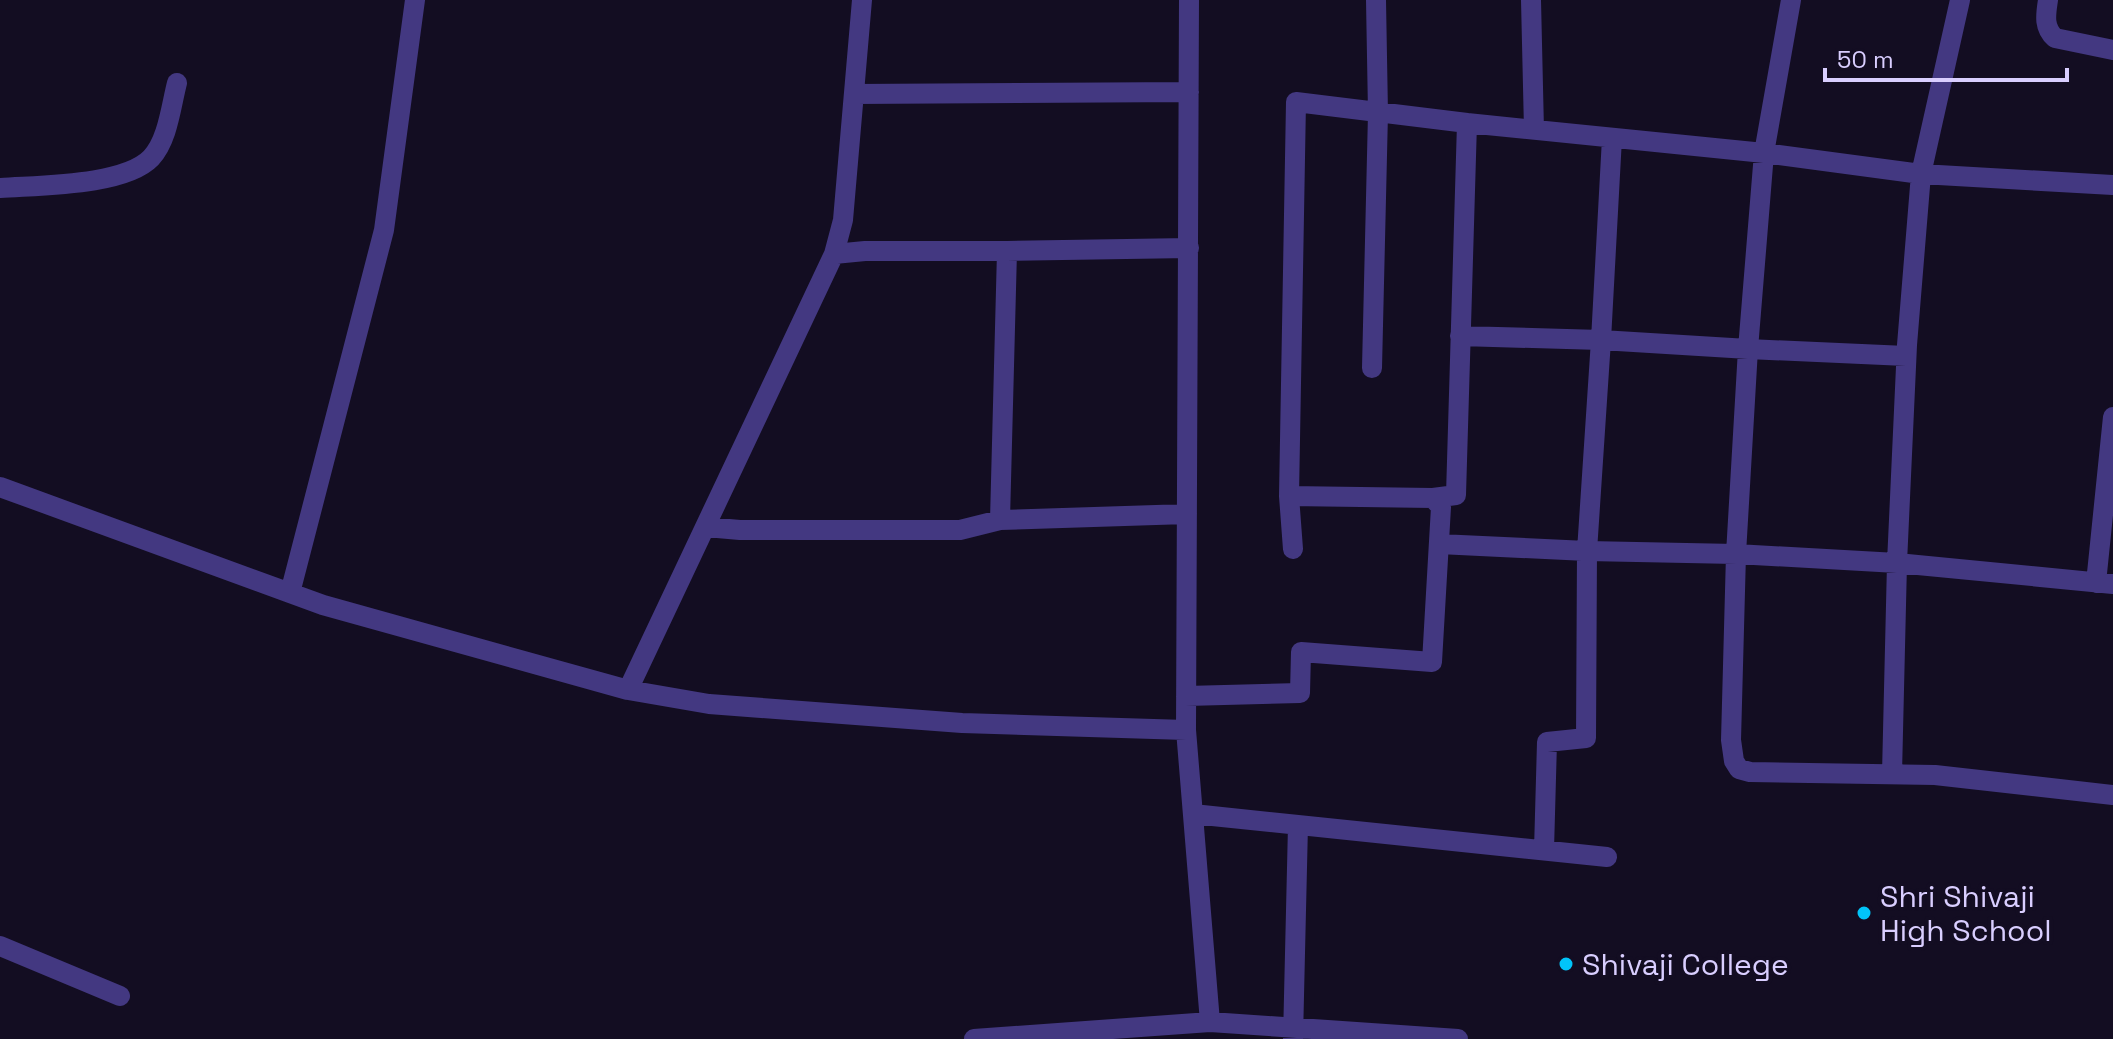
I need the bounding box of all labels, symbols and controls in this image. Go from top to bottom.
scale bar [1825,32,2067,82]
text: 50 m [1837,44,1894,75]
place label: Shri Shivaji High School [1880,877,2052,950]
marker: Shri Shivaji High School [1855,904,1873,922]
place label: Shivaji College [1582,945,1789,984]
marker: Shivaji College [1557,955,1575,973]

